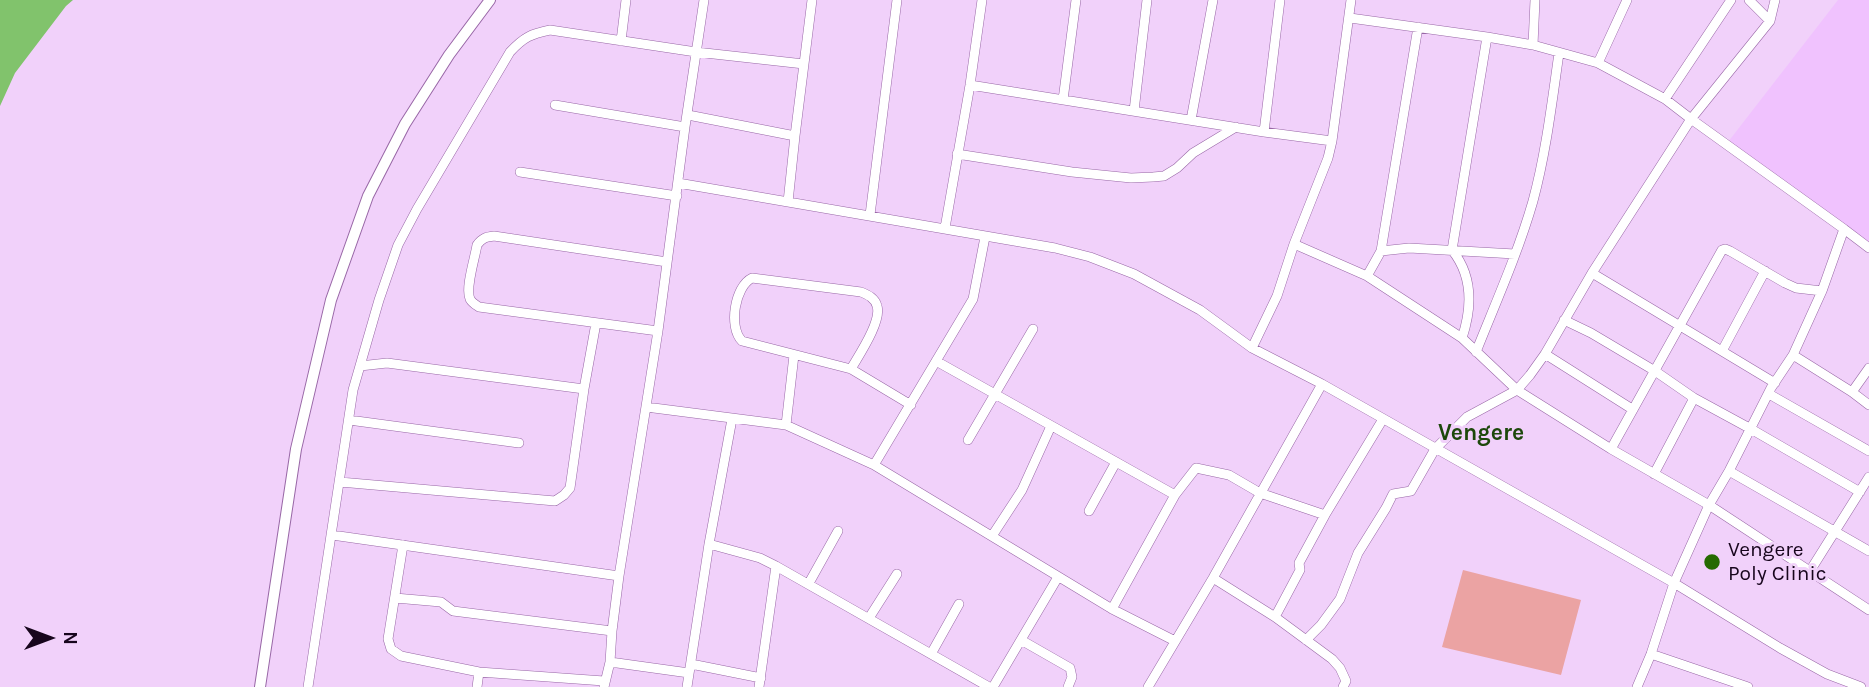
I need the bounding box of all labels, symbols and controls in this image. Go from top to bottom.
district label: Vengere [1438,419,1524,447]
place label: Vengere Poly Clinic [1728,537,1827,587]
marker: Vengere Poly Clinic [1702,552,1722,572]
north arrow [14,603,84,673]
text: N [59,631,81,645]

